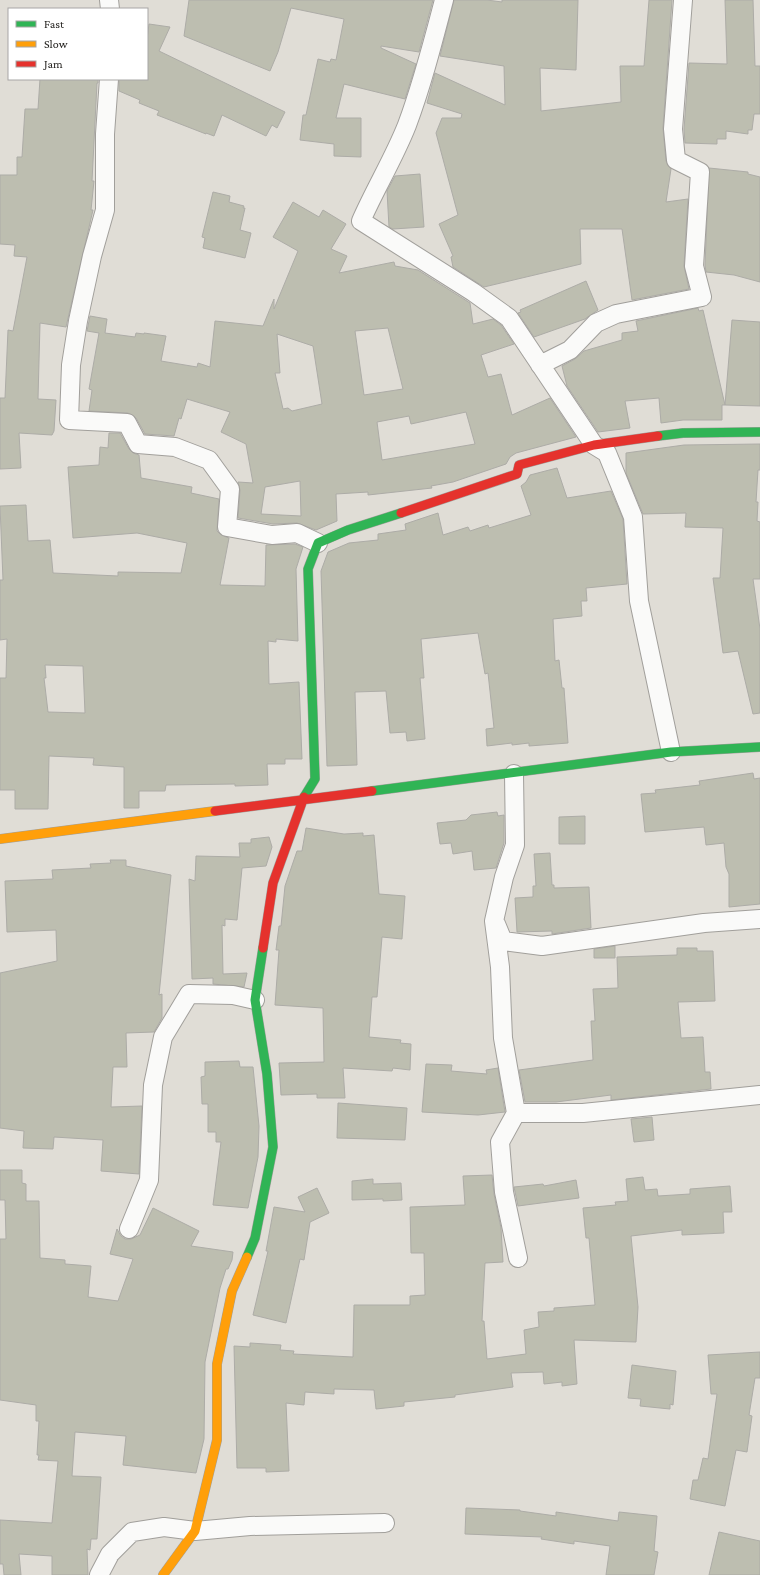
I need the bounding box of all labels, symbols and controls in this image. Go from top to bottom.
legend [8,8,148,80]
text: Fast [44,17,65,31]
text: Slow [44,37,68,51]
text: Jam [43,57,63,71]

